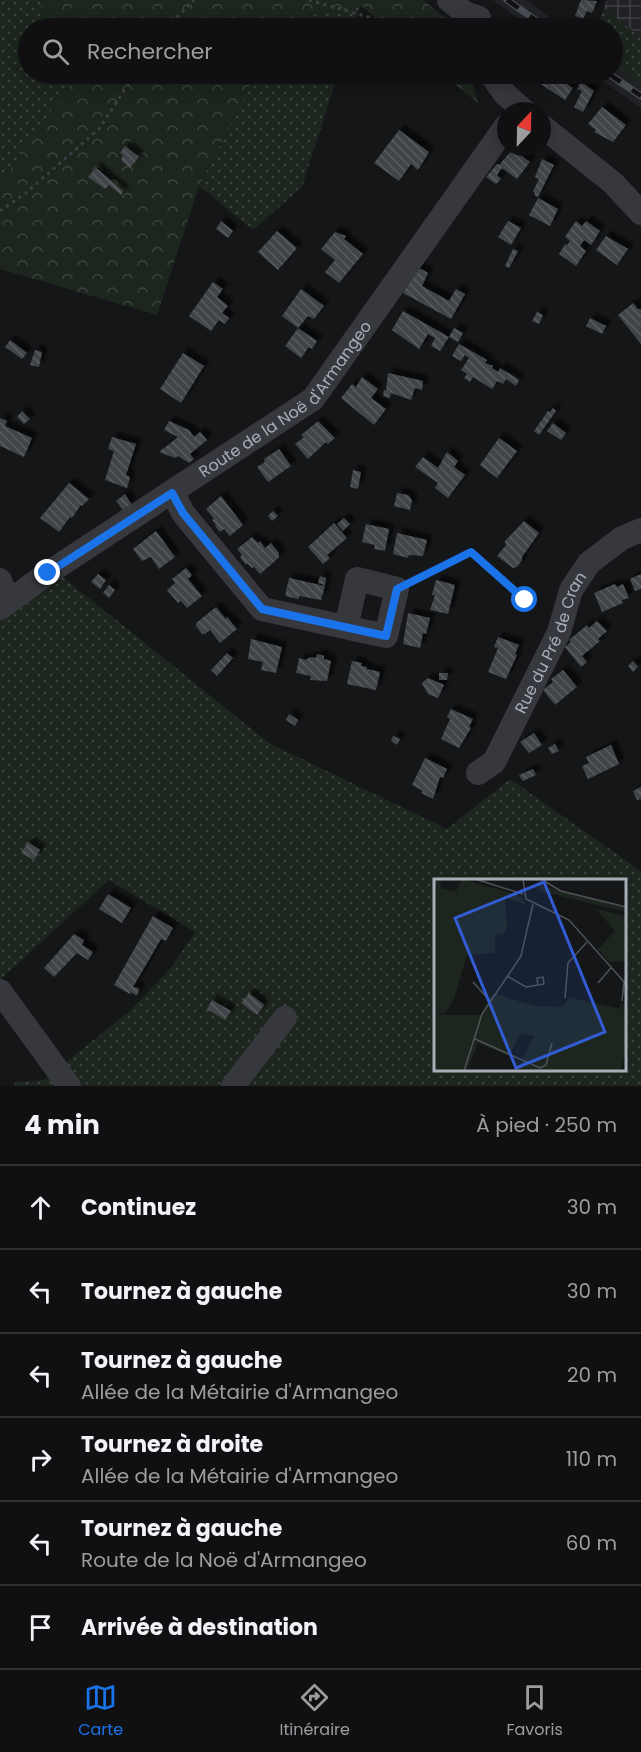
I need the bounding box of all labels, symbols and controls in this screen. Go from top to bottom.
search box [18,18,623,84]
icon: search [39,35,72,68]
text: Rechercher [87,36,213,67]
north arrow [497,102,551,156]
street label: Route de la Noë d'Armangeo [194,316,377,483]
route end [34,559,60,585]
street label: Rue du Pré de Cran [509,567,592,717]
route start [511,586,537,612]
inset map [434,879,626,1071]
text: 4 min [24,1107,100,1143]
text: À pied · 250 m [476,1111,617,1139]
icon: ahead [24,1191,57,1224]
text: Continuez [81,1192,196,1223]
text: 30 m [567,1193,617,1221]
icon: left [24,1275,57,1308]
text: Tournez à gauche [81,1276,282,1307]
text: 30 m [567,1277,617,1305]
text: Tournez à gauche [81,1345,282,1376]
icon: left [24,1359,57,1392]
text: 20 m [567,1361,617,1389]
text: Allée de la Métairie d'Armangeo [81,1378,398,1406]
text: Tournez à droite [81,1429,263,1460]
icon: right [24,1443,57,1476]
text: 110 m [566,1445,617,1473]
text: Allée de la Métairie d'Armangeo [81,1462,398,1490]
text: Tournez à gauche [81,1513,282,1544]
icon: left [24,1527,57,1560]
text: 60 m [566,1529,617,1557]
text: Route de la Noë d'Armangeo [81,1546,367,1574]
icon: arrive [24,1611,57,1644]
text: Arrivée à destination [81,1612,318,1643]
tab: Carte [78,1681,123,1742]
tab: Itinéraire [280,1681,350,1742]
tab: Favoris [506,1681,563,1742]

